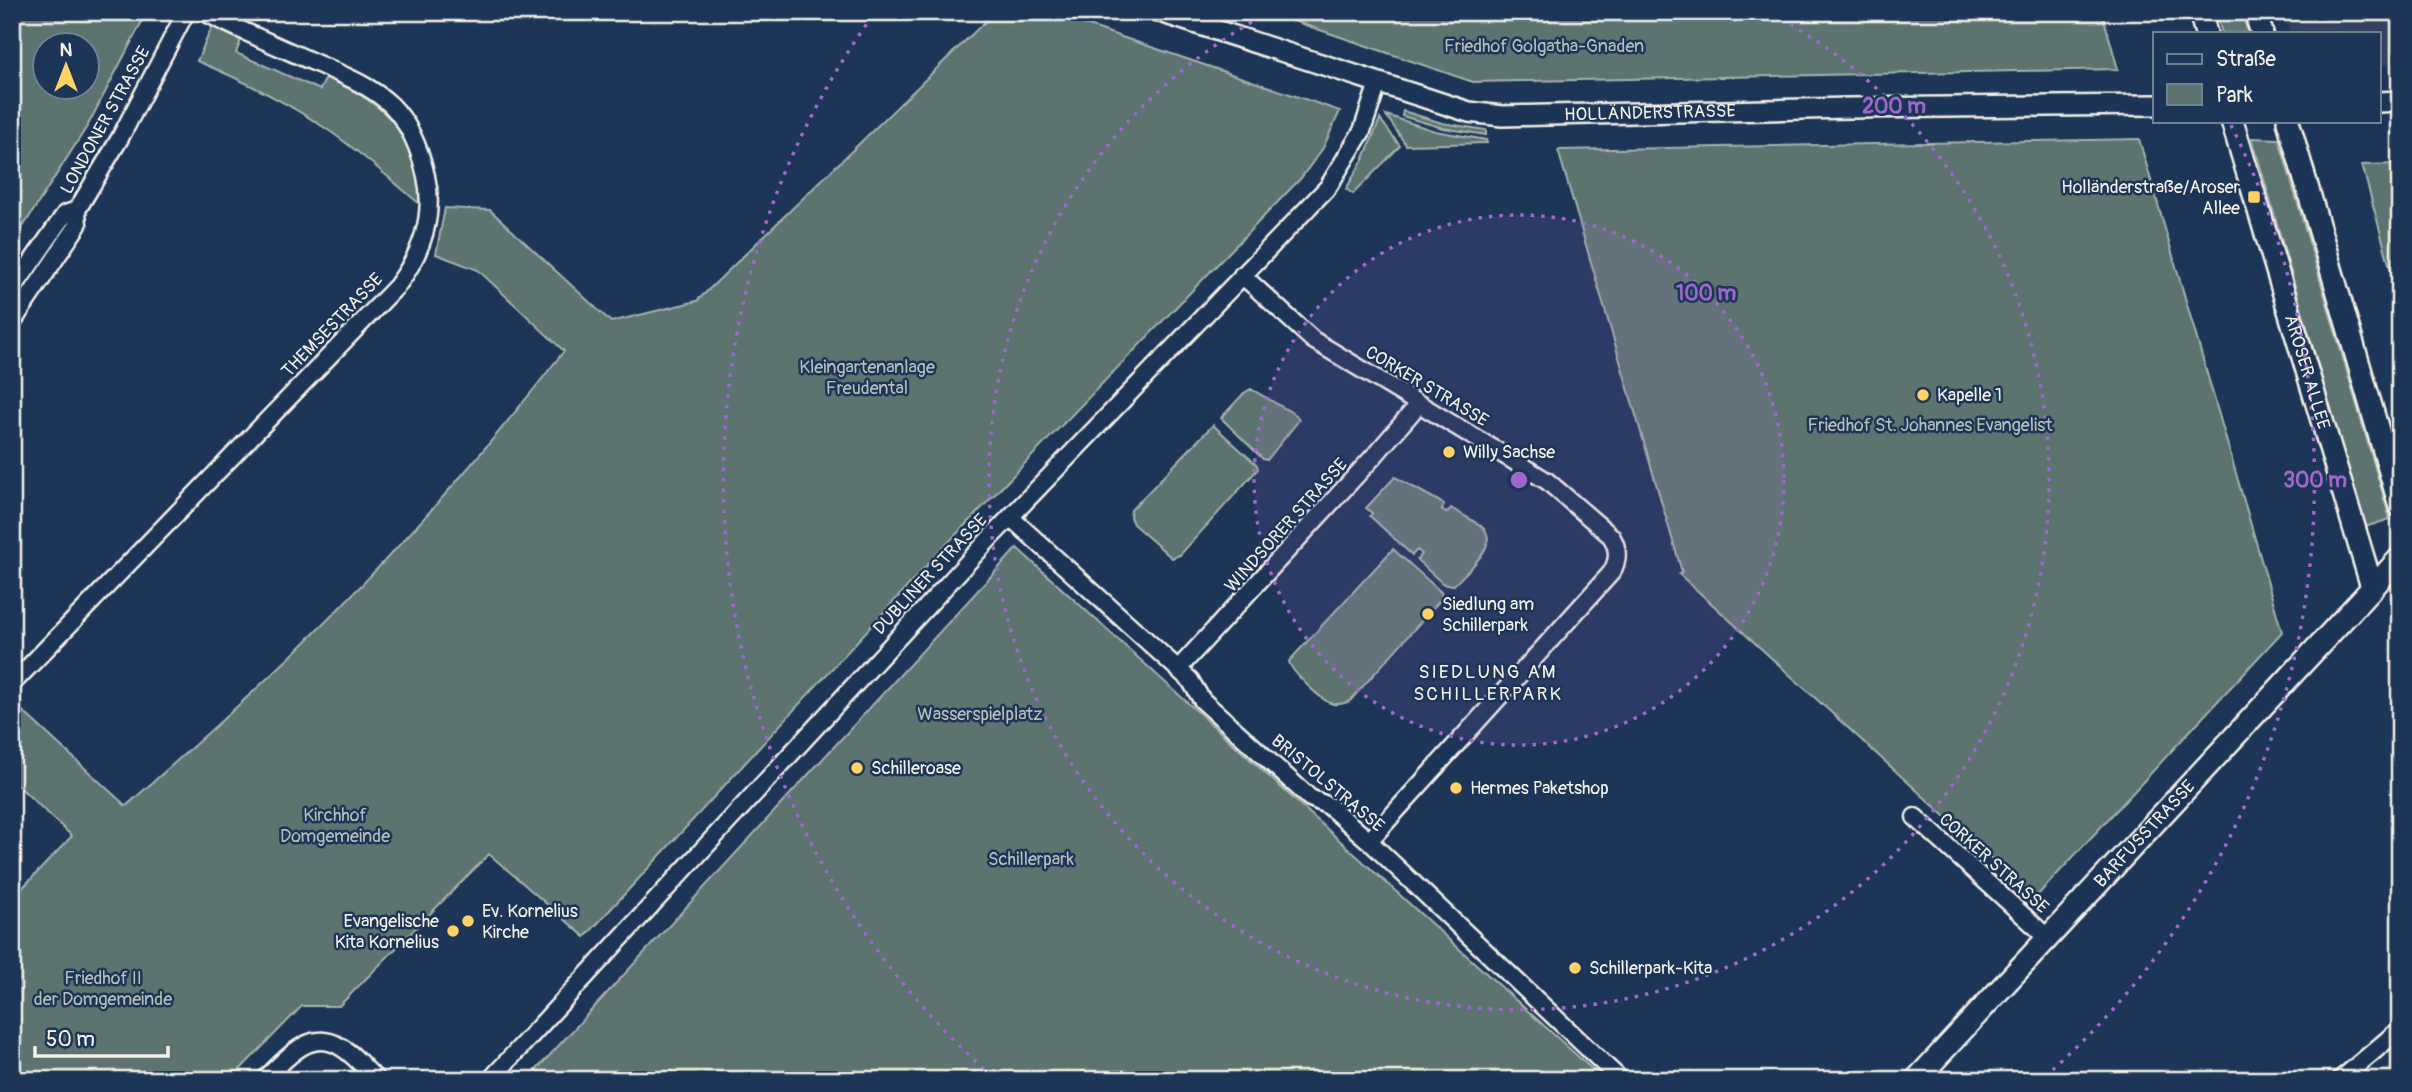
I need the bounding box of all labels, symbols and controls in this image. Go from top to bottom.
north arrow [32,32,102,102]
legend [2153,32,2380,122]
park label: Friedhof Golgatha-Gnaden [1444,35,1644,58]
street label: LONDONER STRASSE [55,42,155,198]
text: Straße [2216,46,2276,73]
text: Park [2216,82,2253,109]
text: 200 m [1862,93,1926,120]
street label: HOLLÄNDERSTRASSE [1564,100,1736,127]
place label: Holländerstraße/Aroser Allee [2061,176,2241,220]
marker: Holländerstraße/Aroser Allee [2246,189,2262,205]
street label: THEMSESTRASSE [277,268,388,382]
text: 100 m [1676,280,1736,307]
street label: AROSER ALLEE [2279,312,2335,432]
street label: CORKER STRASSE [1361,341,1493,432]
park label: Kleingartenanlage Freudental [799,356,935,400]
place label: Kapelle 1 [1937,384,2002,407]
marker: Kapelle 1 [1915,387,1931,403]
park label: Friedhof St. Johannes Evangelist [1807,414,2053,437]
place label: Willy Sachse [1463,441,1555,464]
marker: Willy Sachse [1441,444,1457,460]
street label: WINDSORER STRASSE [1220,453,1353,597]
text: 300 m [2283,467,2347,494]
centre of rings [1507,468,1531,492]
street label: DUBLINER STRASSE [868,509,992,640]
place label: Siedlung am Schillerpark [1442,593,1534,637]
marker: Siedlung am Schillerpark [1420,606,1436,622]
district label: SIEDLUNG AM SCHILLERPARK [1413,660,1563,706]
park label: Wasserspielplatz [917,703,1043,726]
street label: BRISTOLSTRASSE [1266,729,1389,837]
place label: Schilleroase [871,757,961,780]
marker: Schilleroase [849,760,865,776]
street label: BARFUSSTRASSE [2089,775,2200,893]
place label: Hermes Paketshop [1470,777,1609,800]
marker: Hermes Paketshop [1448,780,1464,796]
park label: Kirchhof Domgemeinde [280,804,390,848]
street label: CORKER STRASSE [1934,808,2053,919]
park label: Schillerpark [988,848,1075,871]
place label: Ev. Kornelius Kirche [482,900,578,944]
place label: Evangelische Kita Kornelius [335,910,439,954]
marker: Ev. Kornelius Kirche [460,913,476,929]
marker: Evangelische Kita Kornelius [445,923,461,939]
place label: Schillerpark-Kita [1589,957,1712,980]
marker: Schillerpark-Kita [1567,960,1583,976]
park label: Friedhof II der Domgemeinde [34,967,172,1011]
scale bar [35,1015,168,1059]
text: 50 m [46,1026,95,1053]

